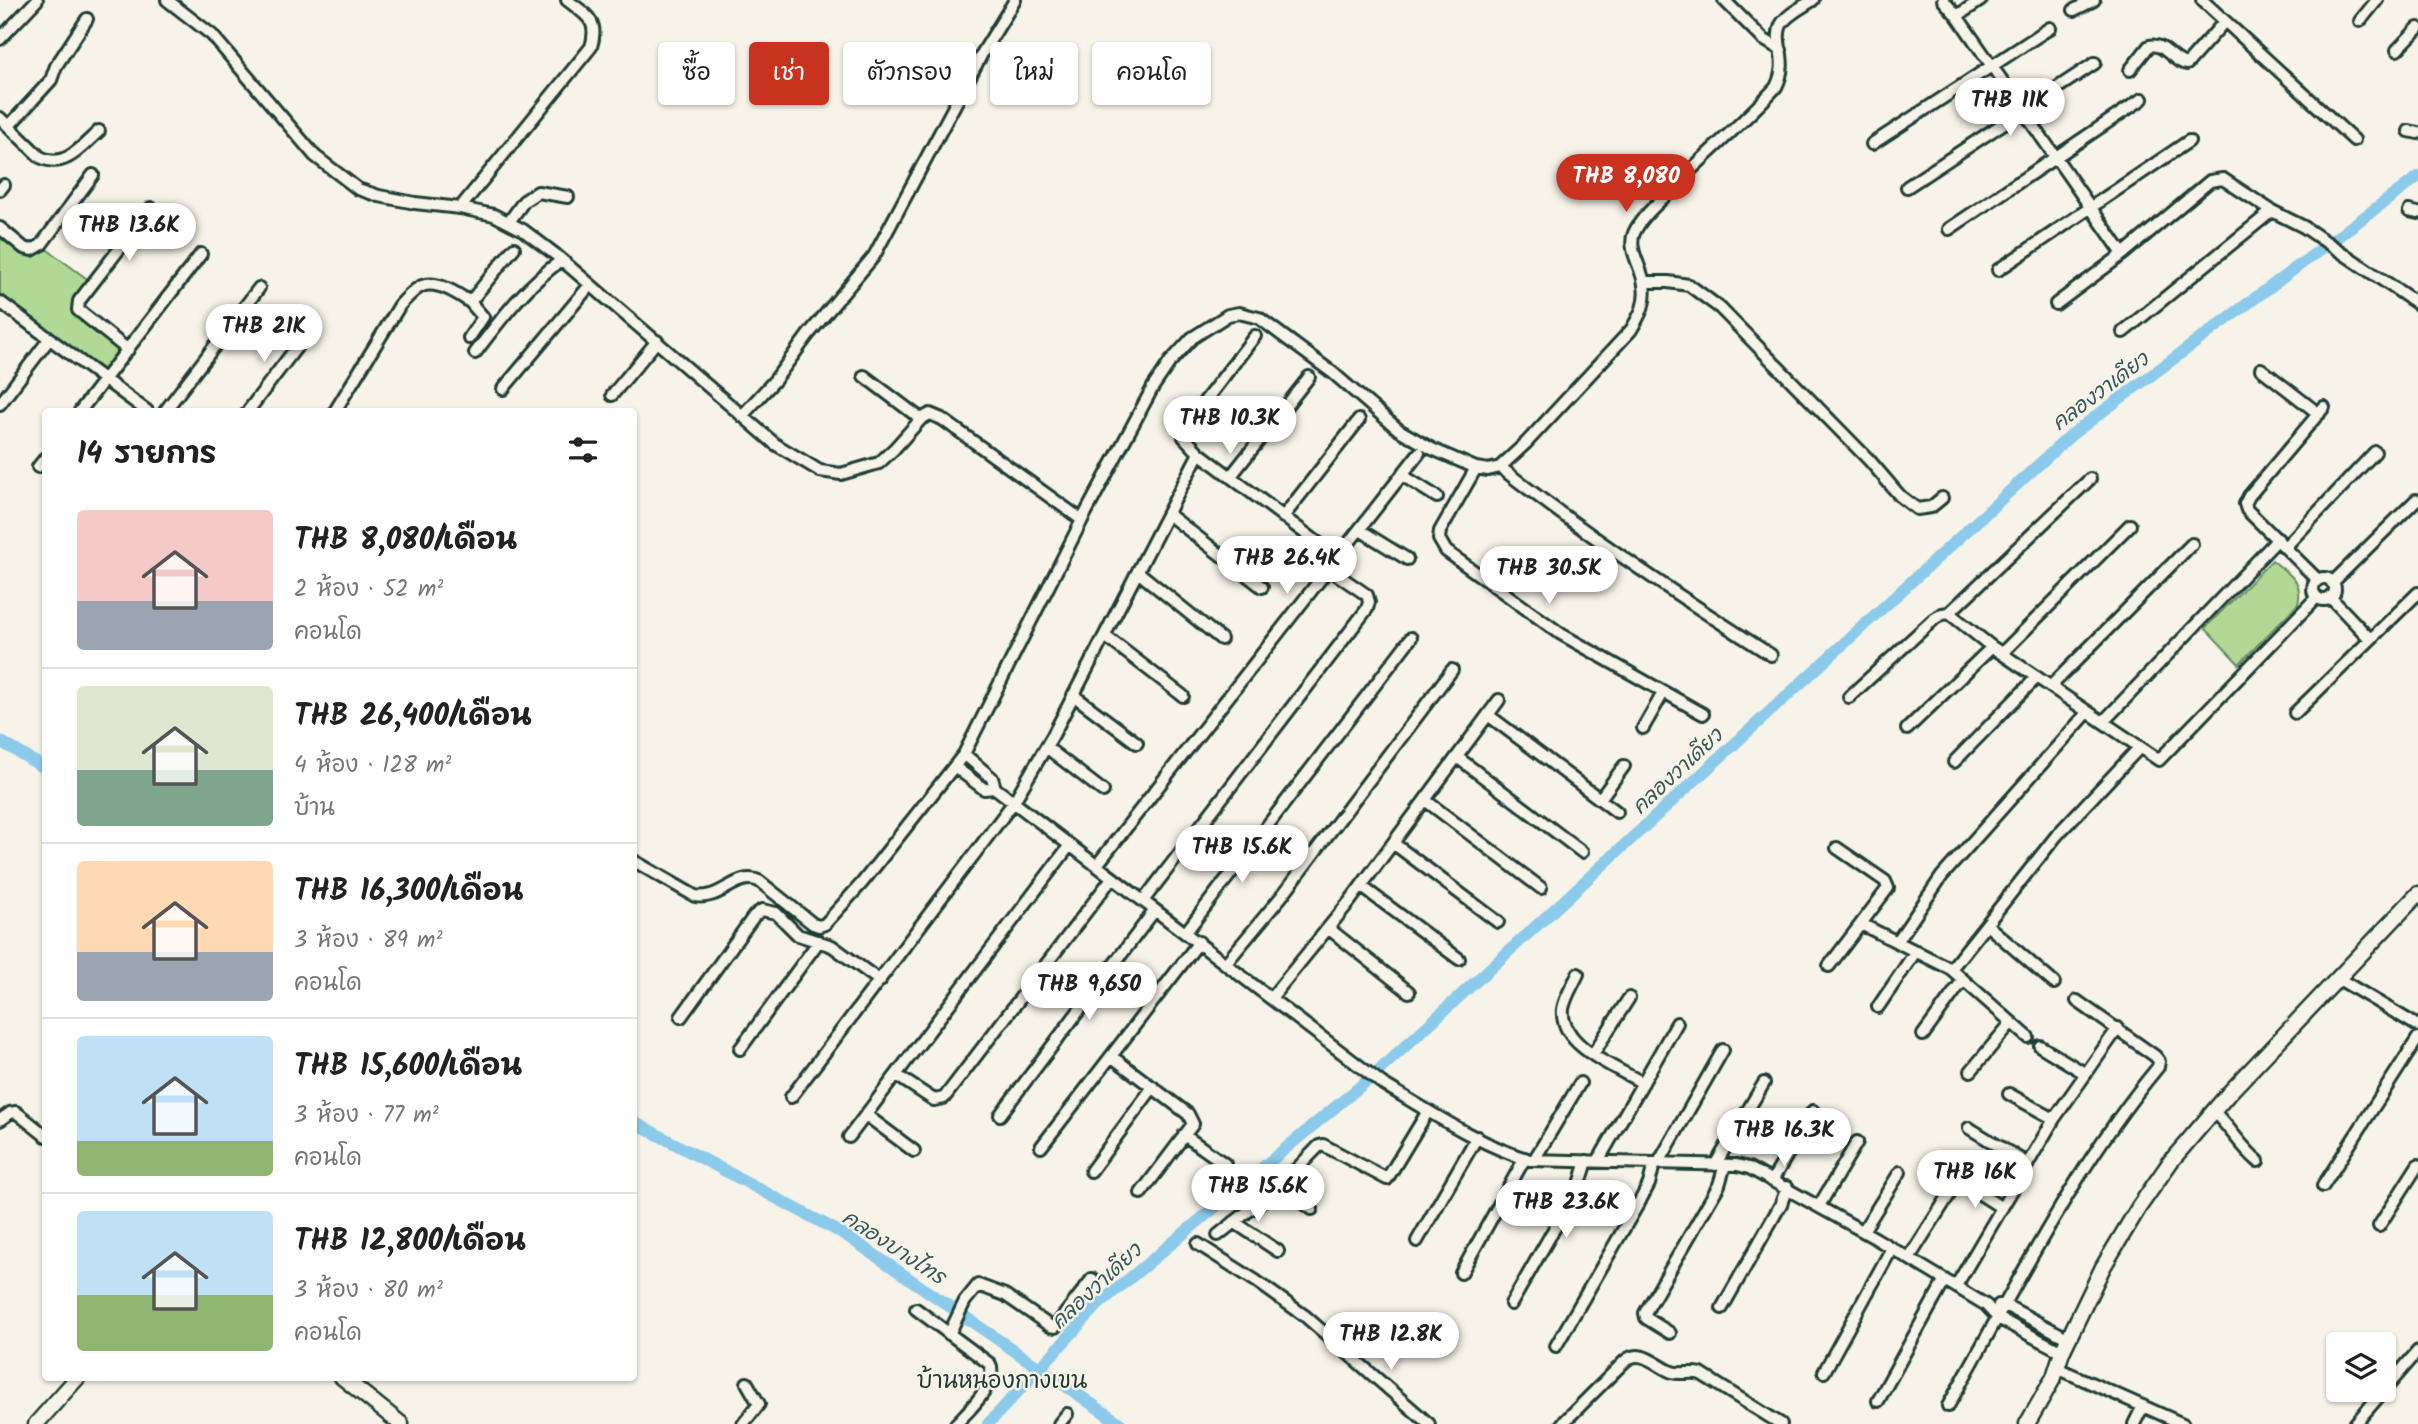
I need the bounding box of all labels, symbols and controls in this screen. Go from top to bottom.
chip: ซื้อ [658,42,735,105]
chip: เช่า [749,42,829,105]
chip: ตัวกรอง [843,42,976,105]
chip: ใหม่ [990,42,1078,105]
chip: คอนโด [1092,42,1211,105]
pin: THB 11K [1945,78,2075,138]
text: THB 11K [1971,83,2049,119]
pin: THB 8,080 [1546,154,1706,214]
text: THB 8,080 [1572,159,1680,195]
pin: THB 13.6K [49,204,209,263]
text: THB 13.6K [78,208,180,244]
pin: THB 21K [199,304,329,364]
text: THB 21K [222,309,306,345]
water label: คลองวาเดียว [2045,343,2158,440]
pin: THB 10.3K [1150,396,1310,456]
text: THB 10.3K [1179,401,1281,437]
text: 14 รายการ [77,431,216,479]
icon: filters [564,431,602,469]
text: THB 8,080/เดือน [294,517,517,565]
pin: THB 26.4K [1207,536,1367,596]
icon: home [133,538,217,622]
text: THB 26.4K [1233,541,1341,577]
pin: THB 30.5K [1469,546,1629,606]
text: THB 30.5K [1496,551,1602,587]
text: 2 ห้อง · 52 m² [294,572,443,608]
text: คอนโด [294,615,362,651]
text: THB 26,400/เดือน [294,693,532,741]
icon: home [133,714,217,798]
water label: คลองวาเดียว [1625,720,1732,823]
text: 4 ห้อง · 128 m² [294,748,451,784]
text: บ้าน [294,791,335,827]
pin: THB 15.6K [1162,826,1322,885]
text: THB 15.6K [1191,830,1293,866]
text: THB 16,300/เดือน [294,868,523,916]
icon: home [133,889,217,973]
text: 3 ห้อง · 89 m² [294,923,442,959]
pin: THB 9,650 [1009,962,1169,1022]
text: คอนโด [294,966,362,1002]
text: THB 9,650 [1037,967,1141,1003]
text: THB 15,600/เดือน [294,1043,522,1091]
icon: home [133,1064,217,1148]
text: 3 ห้อง · 77 m² [294,1098,439,1134]
pin: THB 16.3K [1704,1108,1864,1168]
text: THB 16.3K [1733,1113,1835,1149]
text: คอนโด [294,1141,362,1177]
pin: THB 16K [1910,1150,2040,1210]
text: THB 16K [1933,1155,2017,1191]
pin: THB 15.6K [1178,1164,1338,1224]
text: THB 15.6K [1207,1169,1309,1205]
pin: THB 23.6K [1486,1180,1646,1240]
text: THB 23.6K [1512,1185,1620,1221]
water label: คลองบางไทร [835,1202,953,1295]
text: THB 12,800/เดือน [294,1218,526,1266]
water label: คลองวาเดียว [1044,1235,1151,1338]
icon: home [133,1239,217,1323]
text: 3 ห้อง · 80 m² [294,1273,443,1309]
pin: THB 12.8K [1311,1312,1471,1372]
text: คอนโด [294,1316,362,1352]
text: THB 12.8K [1339,1317,1443,1353]
map controls [2326,1332,2396,1402]
button: layers [2326,1332,2396,1402]
district label: บ้านหนองกางเขน [917,1364,1087,1400]

